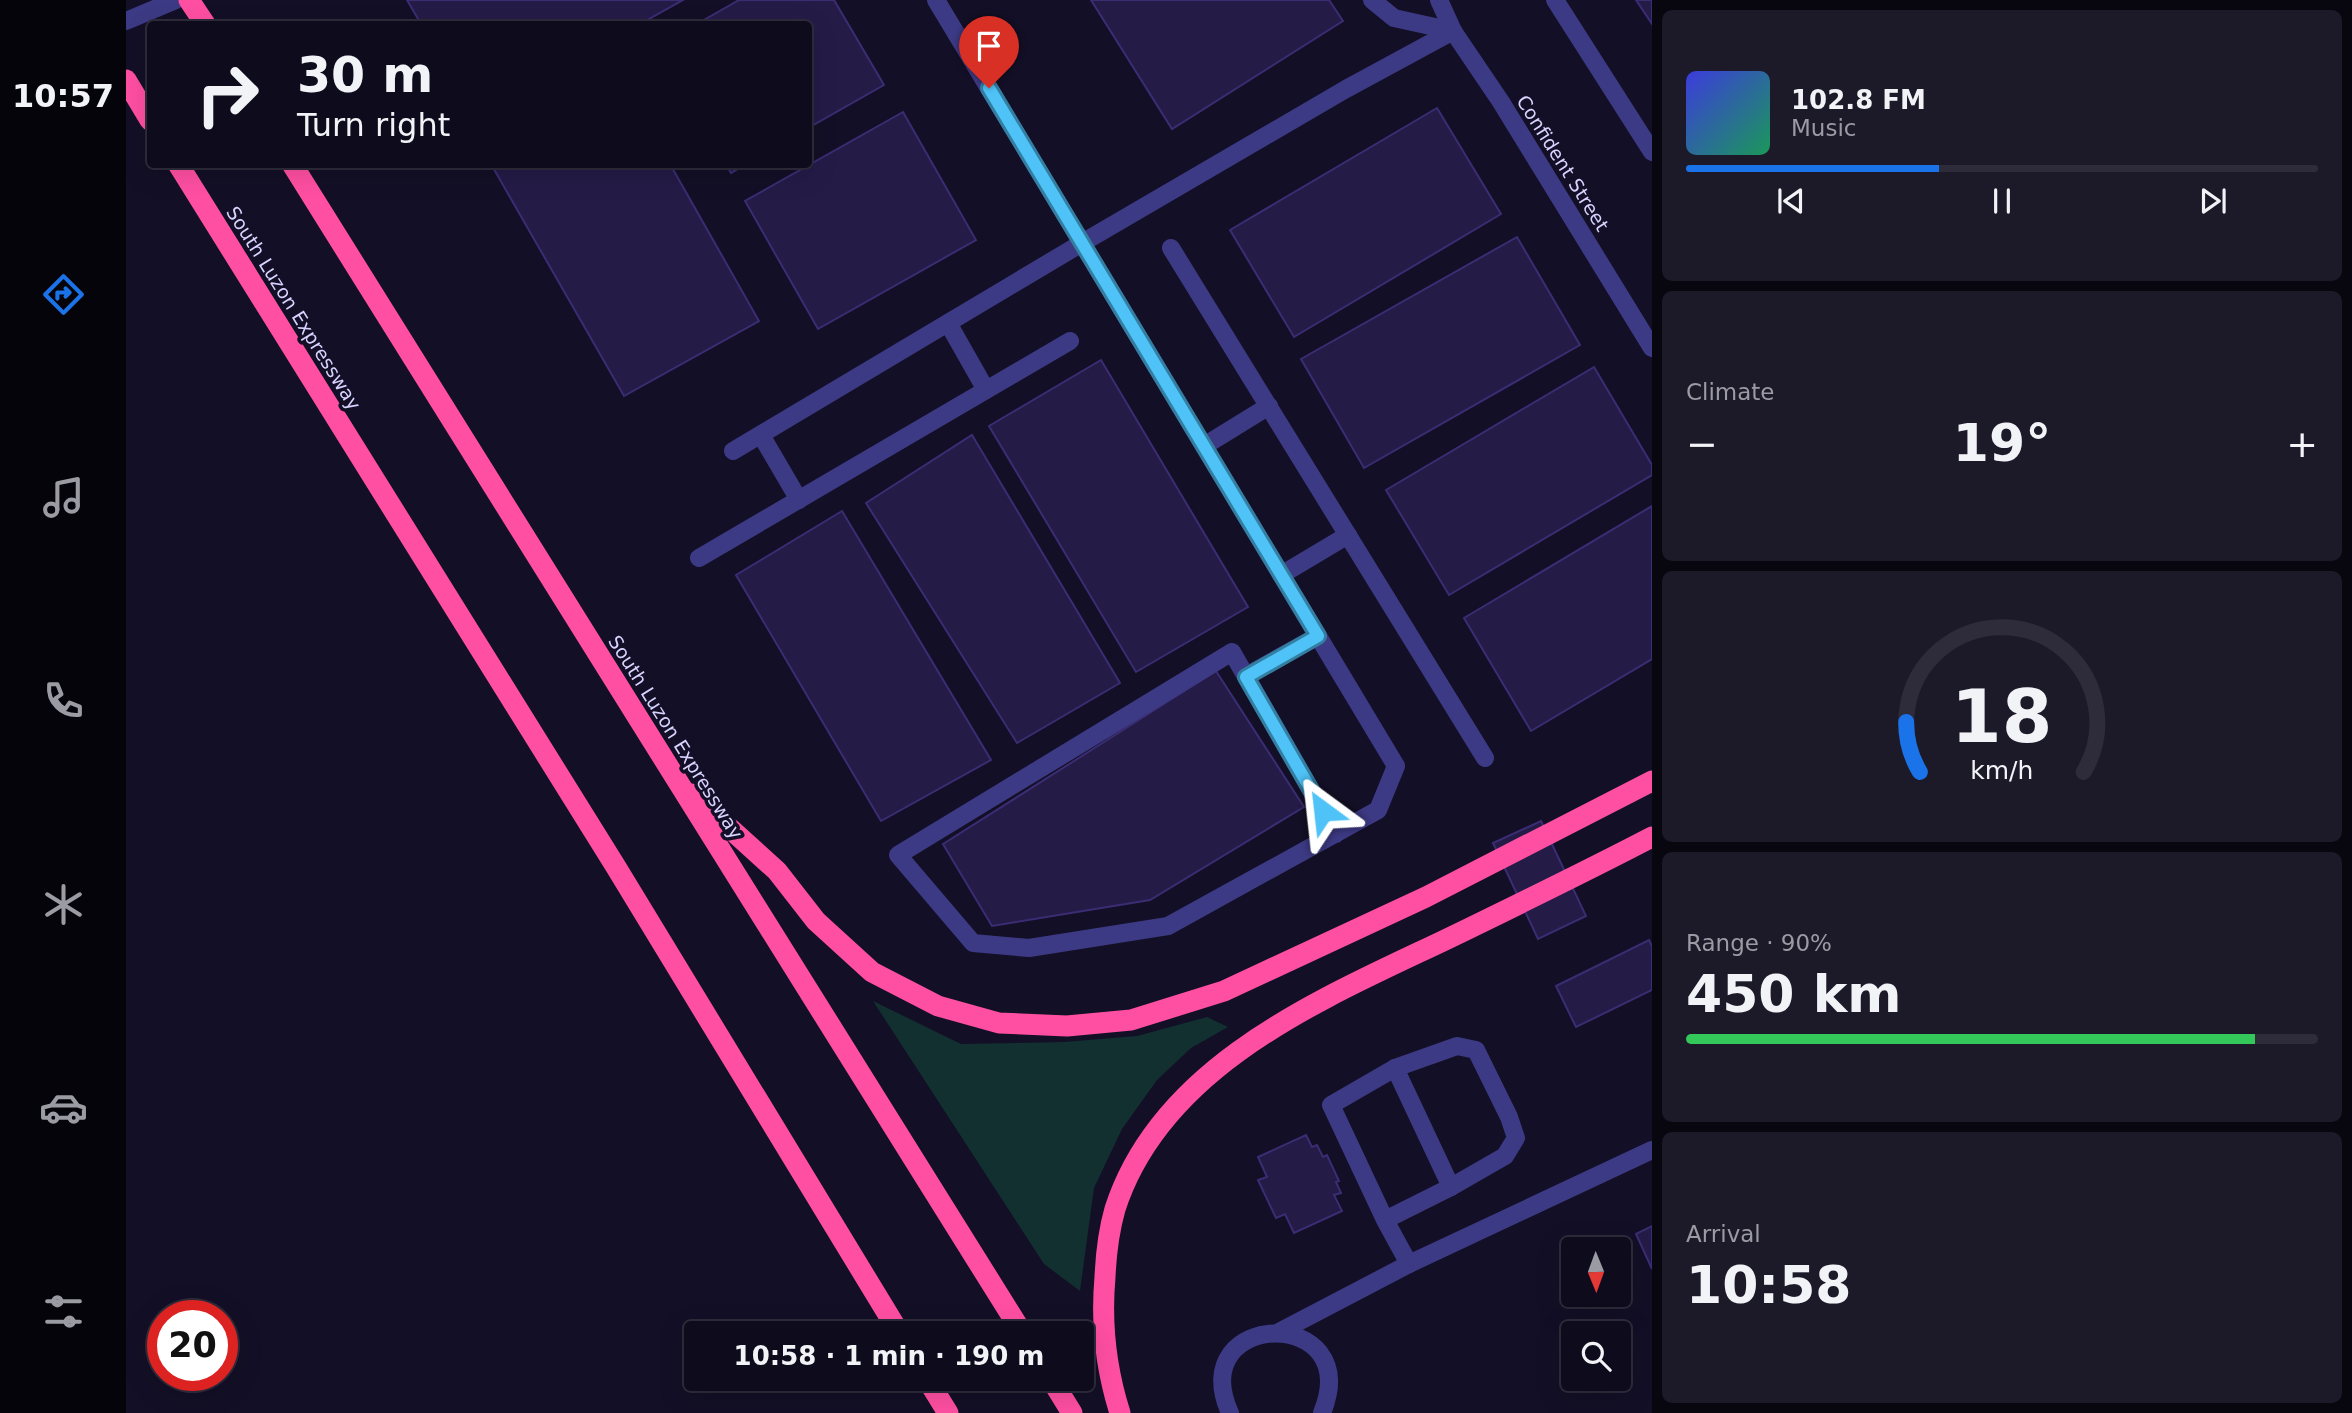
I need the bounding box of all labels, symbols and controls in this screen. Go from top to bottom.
pin [959,16,1019,88]
icon: arrive [970,27,1008,65]
text: 30 m [297,47,433,104]
icon: right [182,49,273,140]
text: 10:57 [12,77,114,115]
text: 102.8 FM [1791,85,1926,115]
street label: Confident Street [1512,91,1614,235]
text: Turn right [297,106,450,144]
text: Music [1791,115,1856,141]
icon: previous [1772,182,1810,220]
icon: pause [1983,182,2021,220]
icon: next [2194,182,2232,220]
street label: South Luzon Expressway [222,202,366,414]
icon: directions [39,270,88,319]
text: Climate [1686,379,1775,405]
text: 19° [1953,413,2051,473]
text: − [1686,422,1718,466]
text: + [2286,422,2318,466]
icon: music [39,473,88,522]
street label: South Luzon Expressway [604,631,748,843]
text: 18 [1951,675,2053,760]
icon: phone [39,676,88,725]
text: km/h [1970,756,2034,785]
position arrow [1286,774,1360,848]
icon: climate [39,880,88,929]
text: Range · 90% [1686,930,1832,956]
text: 450 km [1686,964,1901,1024]
icon: car [39,1083,88,1132]
text: Arrival [1686,1221,1761,1247]
north arrow [1561,1237,1631,1307]
map controls [1561,1237,1631,1391]
text: 10:58 [1686,1255,1852,1315]
icon: filters [39,1287,88,1336]
speed limit sign: 20 [147,1300,238,1391]
button: search [1561,1321,1631,1391]
text: 10:58 · 1 min · 190 m [734,1341,1044,1371]

